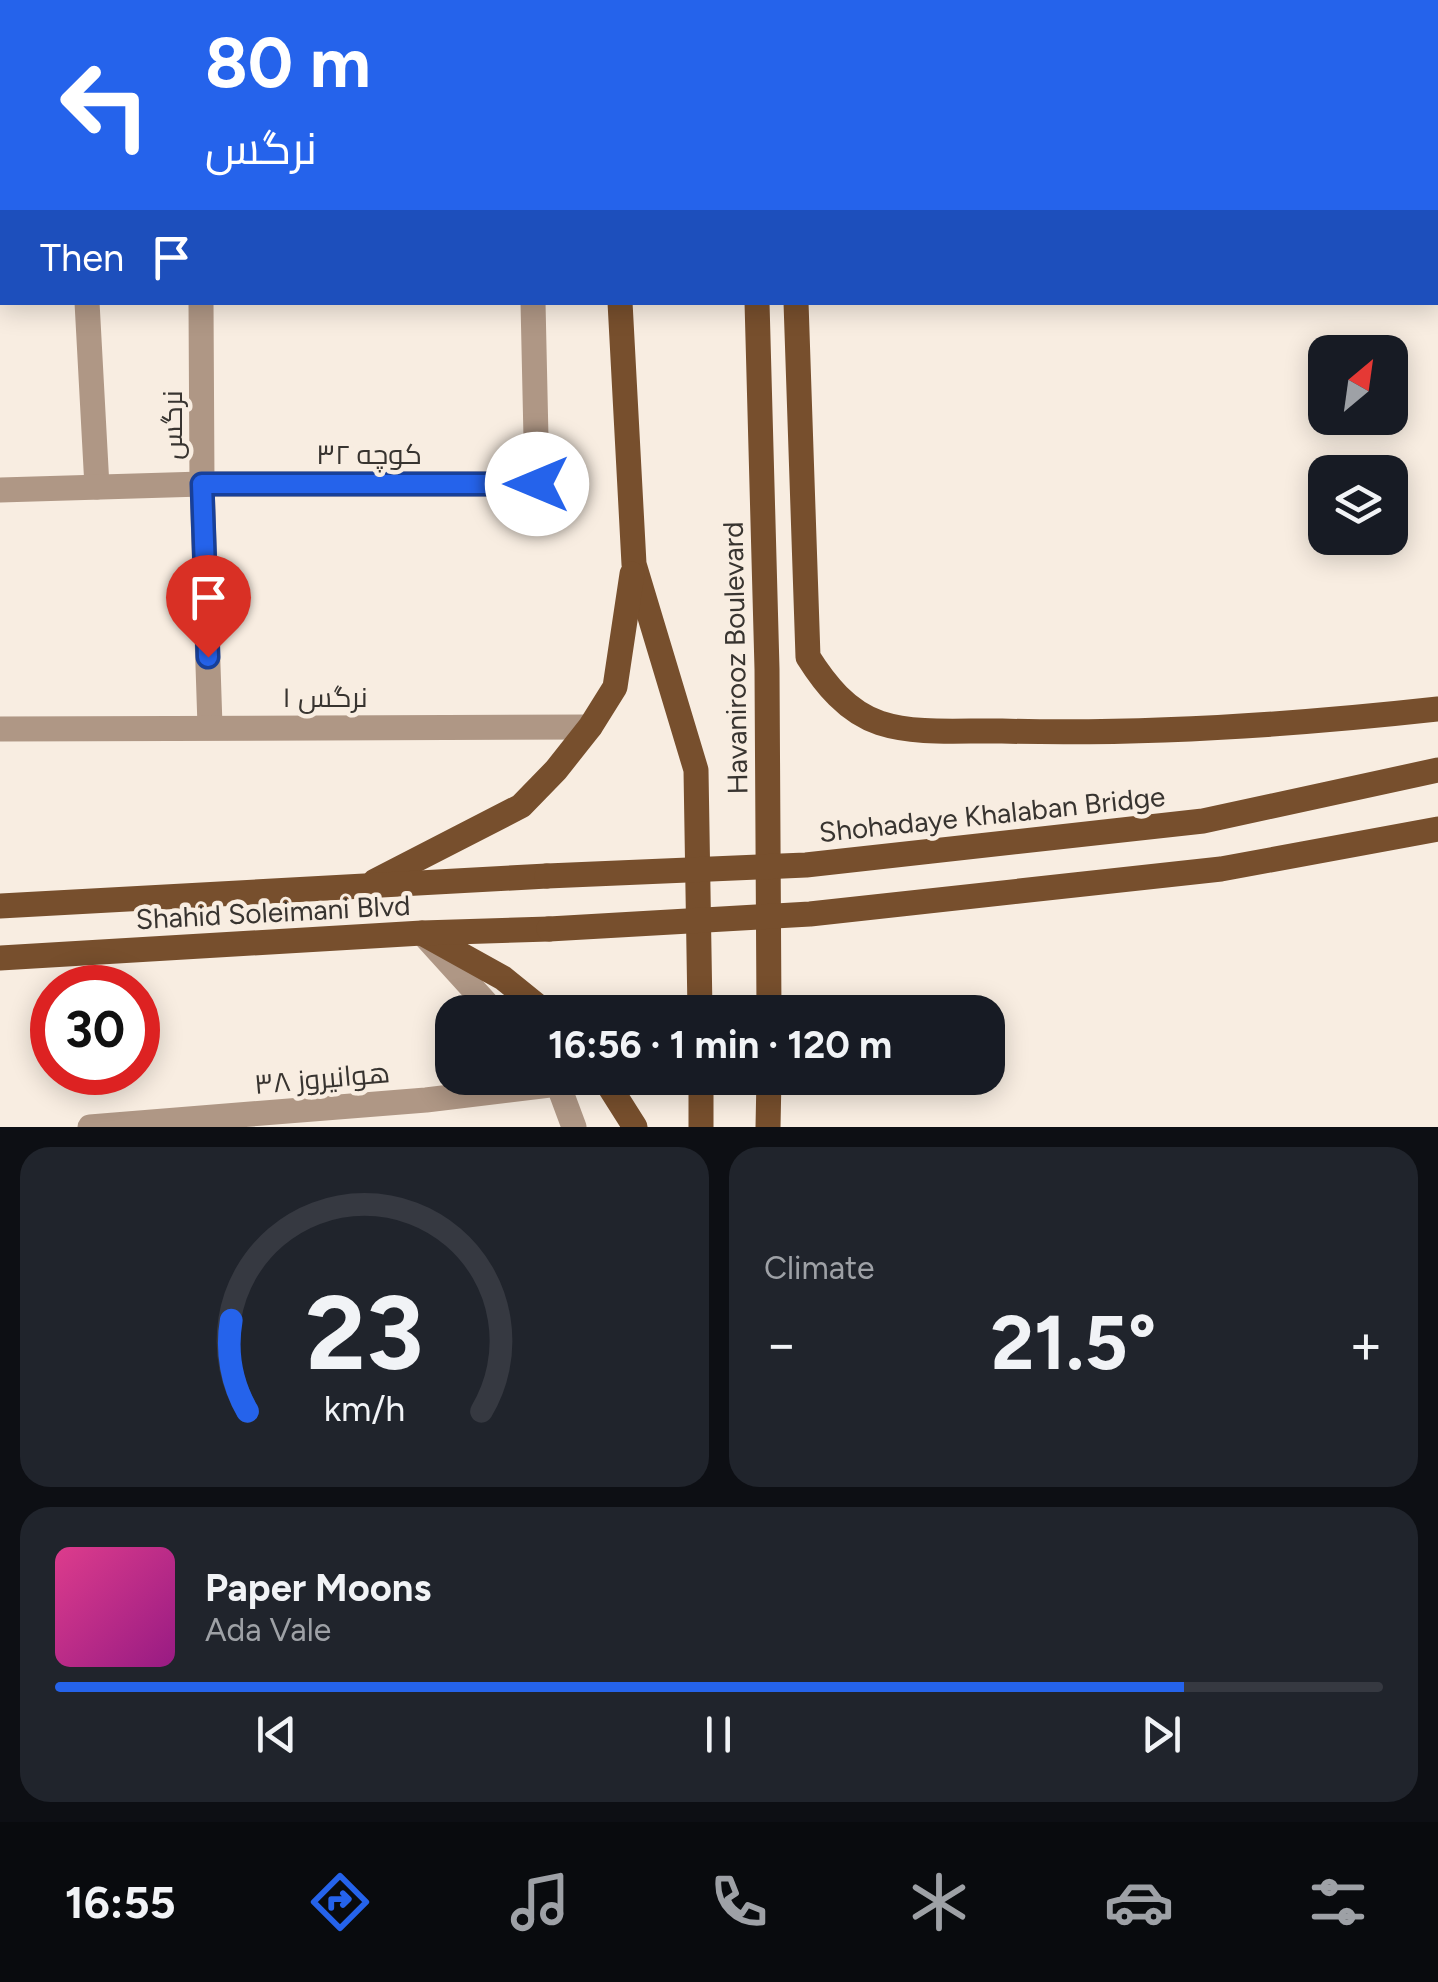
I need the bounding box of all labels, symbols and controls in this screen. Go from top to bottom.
text: 80 m [205,20,371,105]
icon: left [40,40,170,170]
text: نرگس [205,121,317,175]
icon: arrive [144,230,199,285]
text: Then [40,235,124,281]
north arrow [1308,335,1408,435]
map controls [1308,335,1408,555]
street label: نرگس [155,390,189,460]
position arrow [485,432,589,536]
street label: کوچه ۳۲ [316,437,422,473]
button: layers [1308,455,1408,555]
street label: Havanirooz Boulevard [716,521,754,795]
pin [166,555,251,658]
icon: arrive [181,570,236,625]
street label: نرگس ۱ [282,680,368,714]
street label: Shohadaye Khalaban Bridge [817,779,1167,849]
street label: Shahid Soleimani Blvd [135,888,411,936]
speed limit sign: 30 [30,965,160,1095]
text: 16:56 · 1 min · 120 m [548,1022,892,1068]
street label: هوانیروز ۳۸ [253,1055,391,1101]
text: Climate [764,1249,875,1287]
text: 23 [305,1270,424,1395]
text: 21.5° [991,1298,1156,1388]
text: − [764,1311,798,1377]
text: + [1349,1311,1383,1377]
text: km/h [324,1387,405,1430]
text: Paper Moons [205,1565,431,1611]
text: Ada Vale [205,1611,331,1649]
icon: previous [249,1707,304,1762]
icon: pause [691,1707,746,1762]
icon: next [1134,1707,1189,1762]
icon: directions [305,1867,375,1937]
icon: music [505,1867,575,1937]
icon: phone [704,1867,774,1937]
icon: climate [904,1867,974,1937]
icon: car [1104,1867,1174,1937]
icon: filters [1303,1867,1373,1937]
text: 16:55 [65,1875,176,1929]

